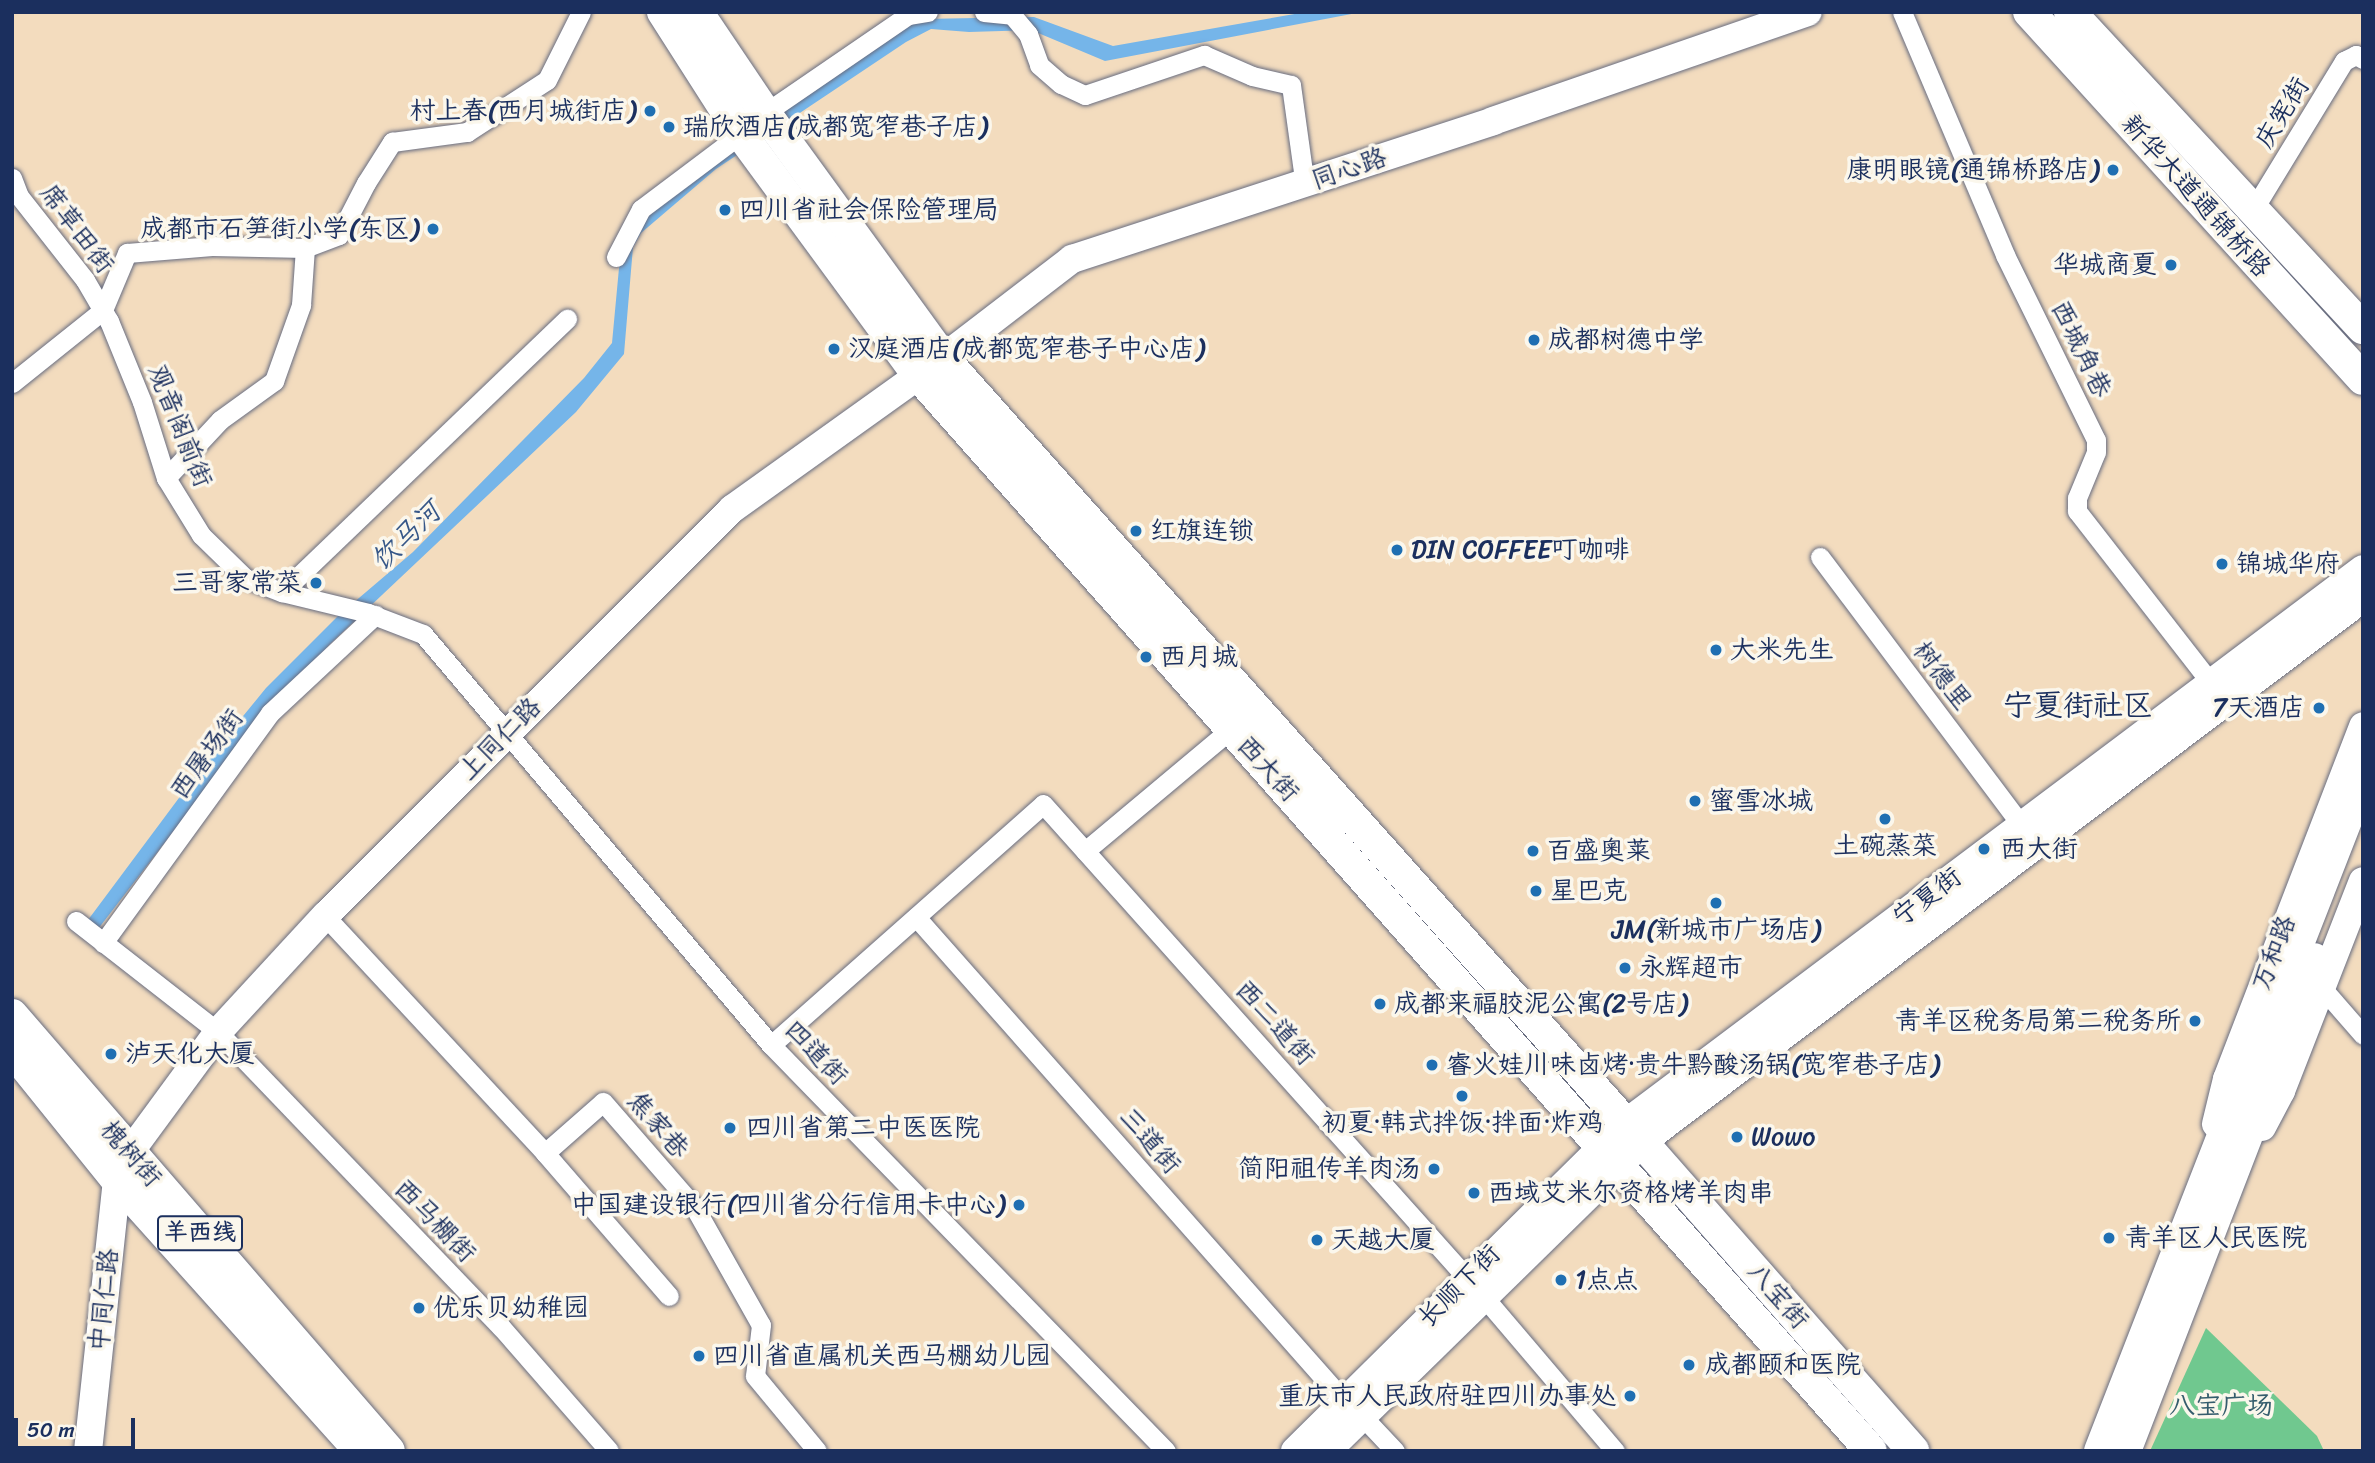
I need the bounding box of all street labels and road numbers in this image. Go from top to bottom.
street label: 庆宪街 [2248,72,2316,154]
street label: 新华大道通锦桥路 [2115,108,2277,284]
street label: 同心路 [1307,142,1391,196]
street label: 席草田街 [33,178,121,280]
street label: 西城角巷 [2044,295,2118,403]
street label: 观音阁前街 [141,360,219,492]
street label: 树德里 [1906,635,1978,717]
street label: 上同仁路 [452,691,548,787]
street label: 西屠场街 [164,703,250,805]
street label: 西大街 [1230,730,1306,808]
street label: 宁夏街 [1886,861,1968,933]
street label: 万和路 [2245,911,2303,995]
street label: 西二道街 [1229,974,1321,1072]
street label: 四道街 [778,1014,854,1092]
street label: 焦家巷 [621,1085,695,1165]
street label: 三道街 [1113,1101,1187,1181]
street label: 槐树街 [94,1114,168,1194]
street label: 西马棚街 [388,1173,482,1269]
road number: 羊西线 [156,1212,244,1254]
street label: 长顺下街 [1411,1238,1507,1334]
street label: 中同仁路 [83,1247,125,1353]
street label: 八宝街 [1741,1256,1815,1336]

